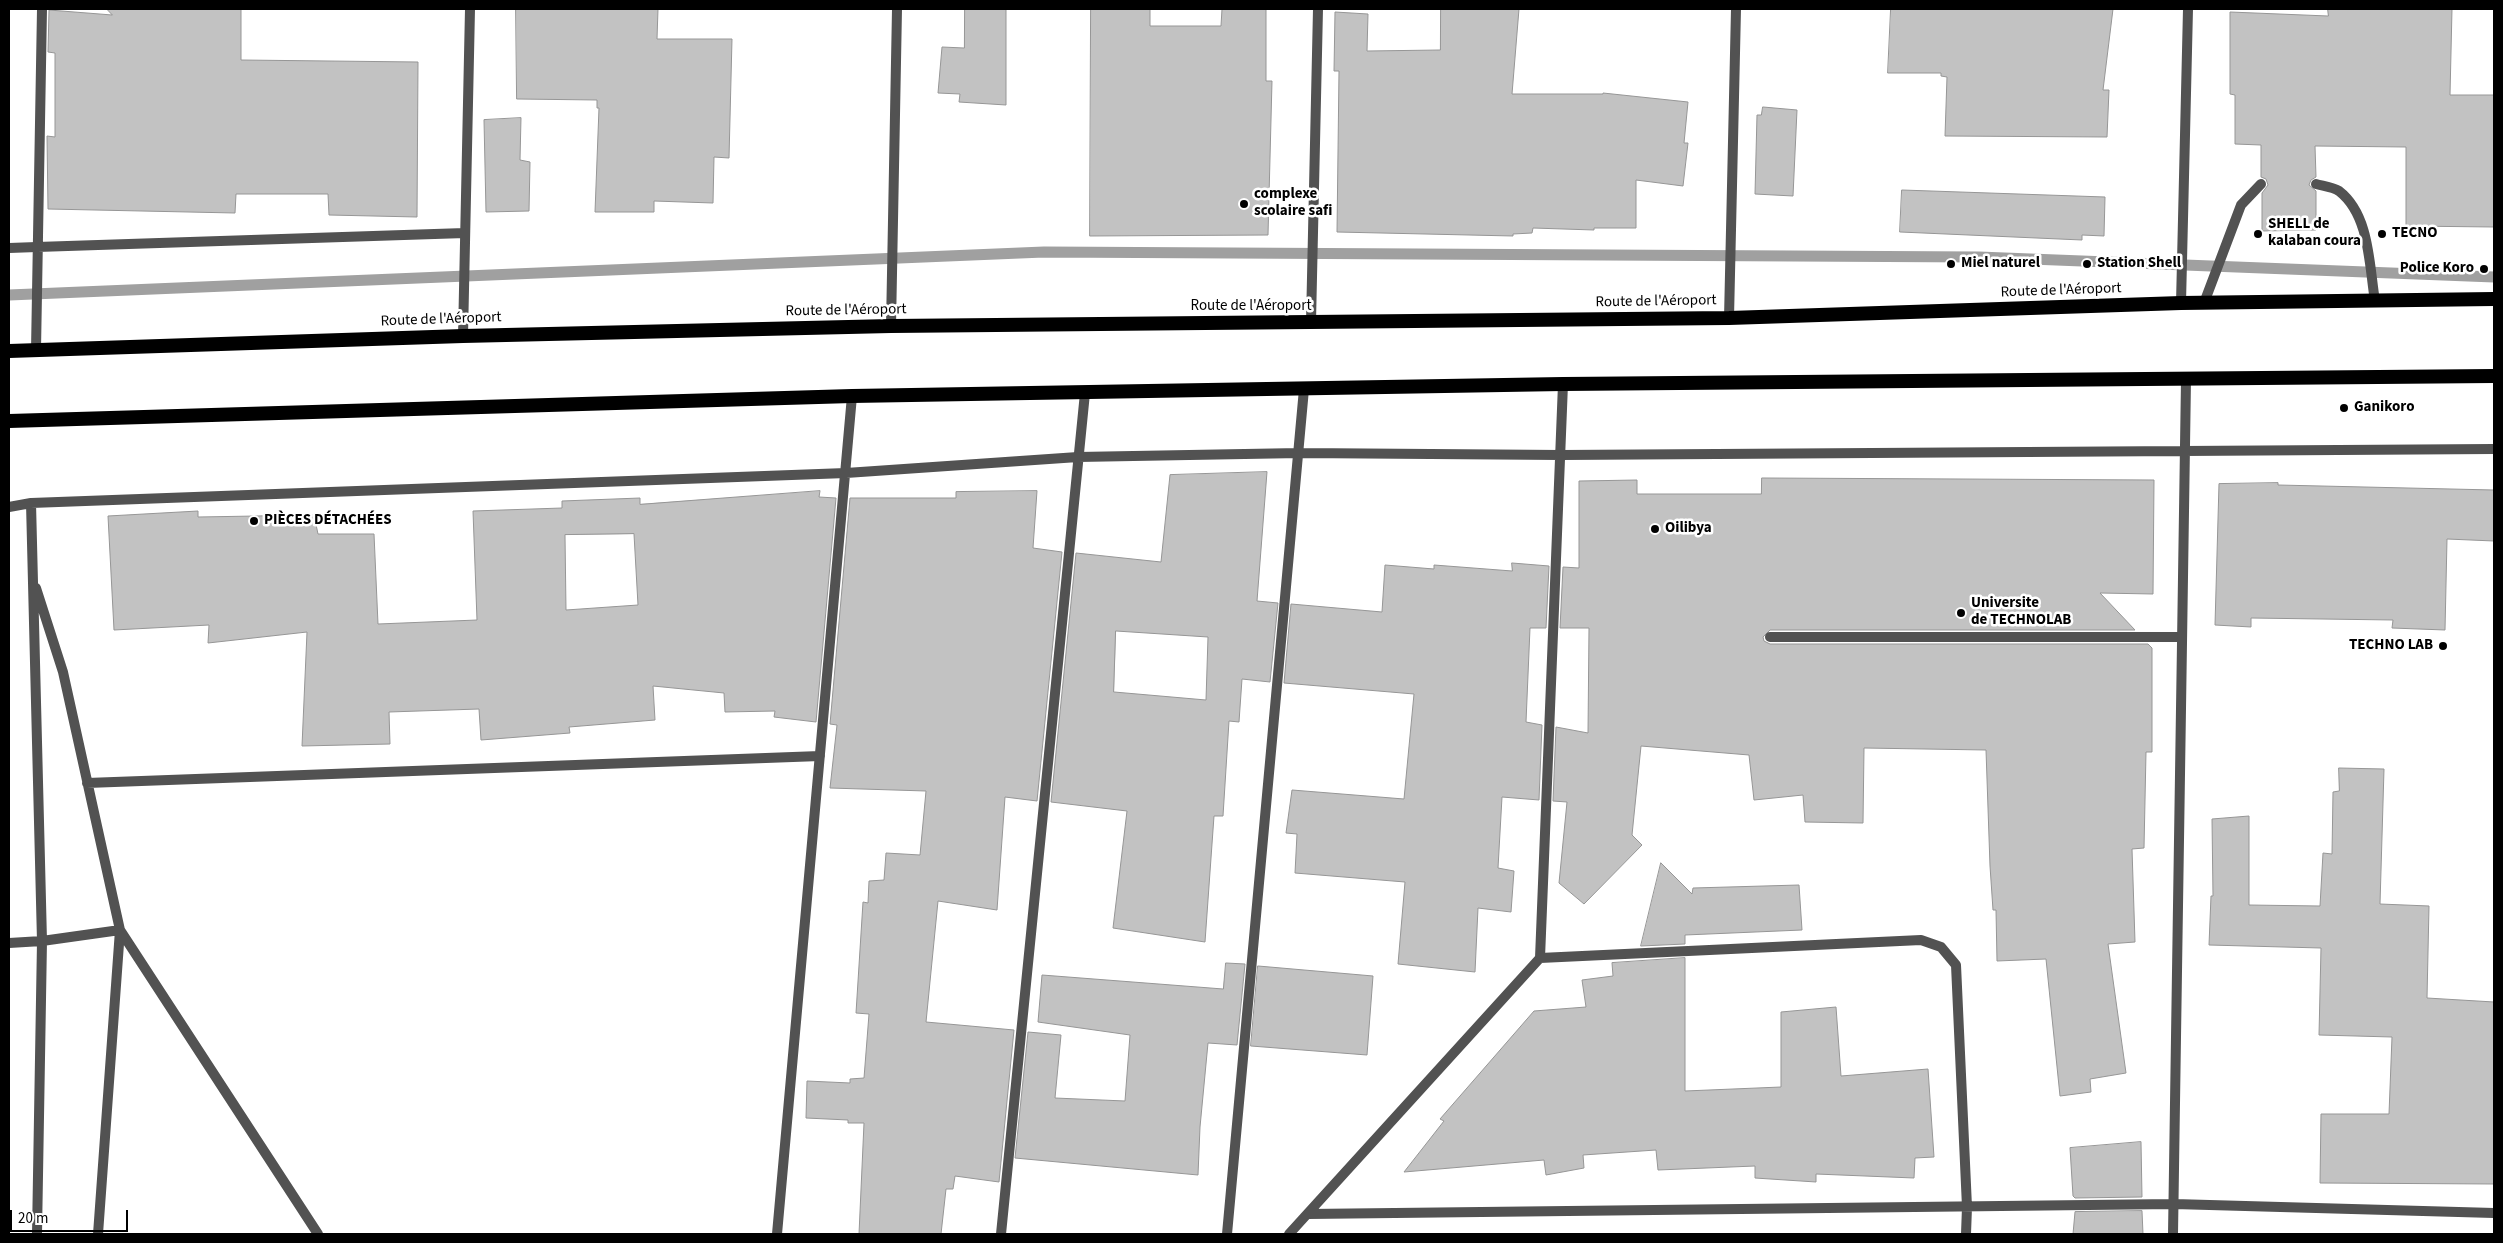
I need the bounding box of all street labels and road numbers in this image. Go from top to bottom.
street label: Route de l'Aéroport [2000,280,2122,302]
street label: Route de l'Aéroport [1595,292,1717,312]
street label: Route de l'Aéroport [1191,298,1311,316]
street label: Route de l'Aéroport [785,301,907,321]
street label: Route de l'Aéroport [380,309,502,331]

